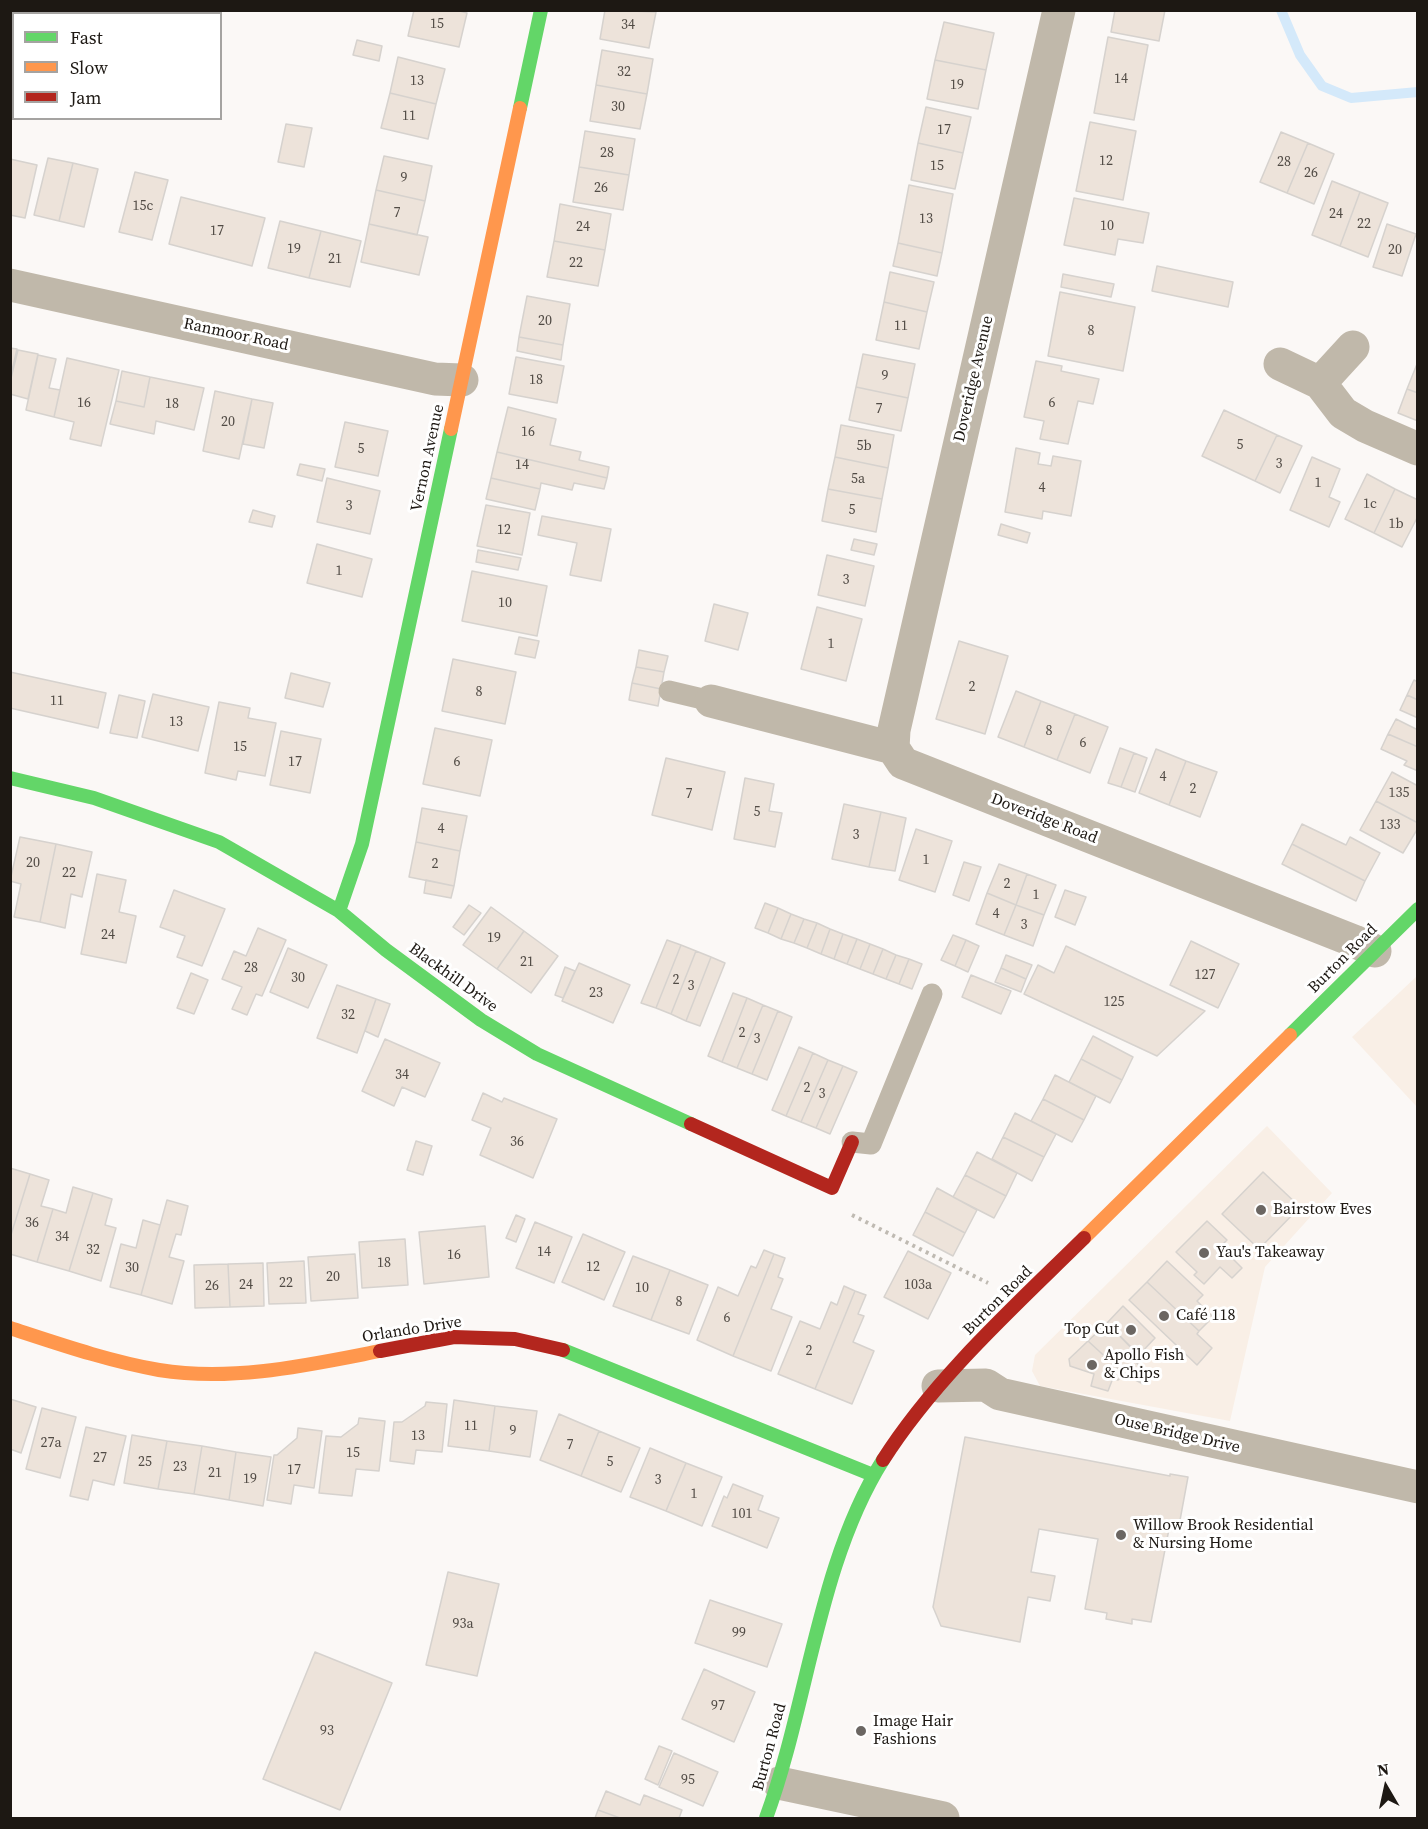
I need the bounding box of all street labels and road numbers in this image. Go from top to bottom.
street label: Ranmoor Road [182,314,290,356]
street label: Doveridge Avenue [950,314,998,444]
street label: Vernon Avenue [407,403,449,513]
street label: Doveridge Road [988,790,1100,848]
street label: Burton Road [1304,920,1382,998]
street label: Blackhill Drive [405,939,501,1017]
street label: Burton Road [959,1262,1037,1340]
street label: Orlando Drive [361,1313,463,1347]
street label: Ouse Bridge Drive [1112,1410,1242,1458]
street label: Burton Road [749,1701,791,1793]

